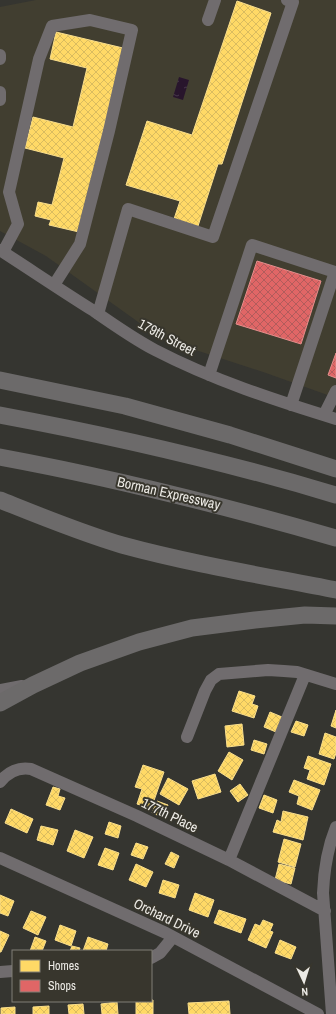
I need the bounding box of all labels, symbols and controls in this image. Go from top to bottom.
street label: 179th Street [135,314,199,360]
street label: Borman Expressway [116,472,223,514]
street label: 177th Place [139,794,201,836]
street label: Orchard Drive [131,894,203,942]
legend [12,950,152,1002]
text: Homes [48,958,79,974]
north arrow [284,962,324,1002]
text: Shops [48,978,76,994]
text: N [301,985,308,999]

